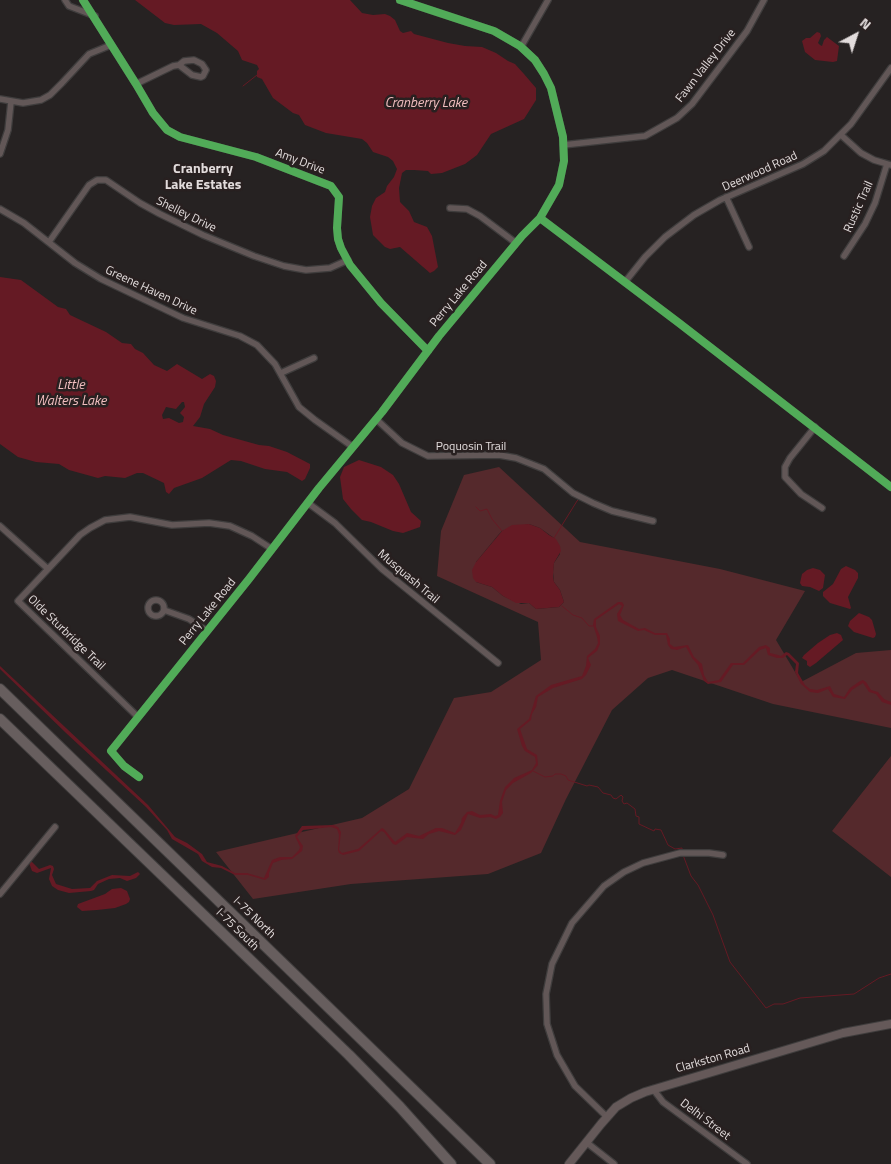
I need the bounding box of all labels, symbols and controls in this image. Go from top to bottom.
north arrow [831,10,881,60]
text: N [855,12,876,34]
street label: Fawn Valley Drive [673,26,739,106]
water label: Cranberry Lake [385,96,467,112]
street label: Amy Drive [273,146,327,178]
street label: Deerwood Road [720,149,800,195]
district label: Cranberry Lake Estates [165,162,241,194]
street label: Rustic Trail [841,179,877,235]
street label: Shelley Drive [154,194,218,236]
street label: Perry Lake Road [427,258,491,330]
street label: Greene Haven Drive [103,263,199,319]
water label: Little Walters Lake [35,378,107,411]
street label: Poquosin Trail [436,440,506,454]
street label: Musquash Trail [374,547,442,607]
street label: Perry Lake Road [177,576,239,648]
street label: Olde Sturbridge Trail [24,592,108,674]
street label: I-75 North [230,894,278,942]
street label: I-75 South [213,906,261,954]
street label: Clarkston Road [674,1042,752,1076]
street label: Delhi Street [677,1096,733,1144]

